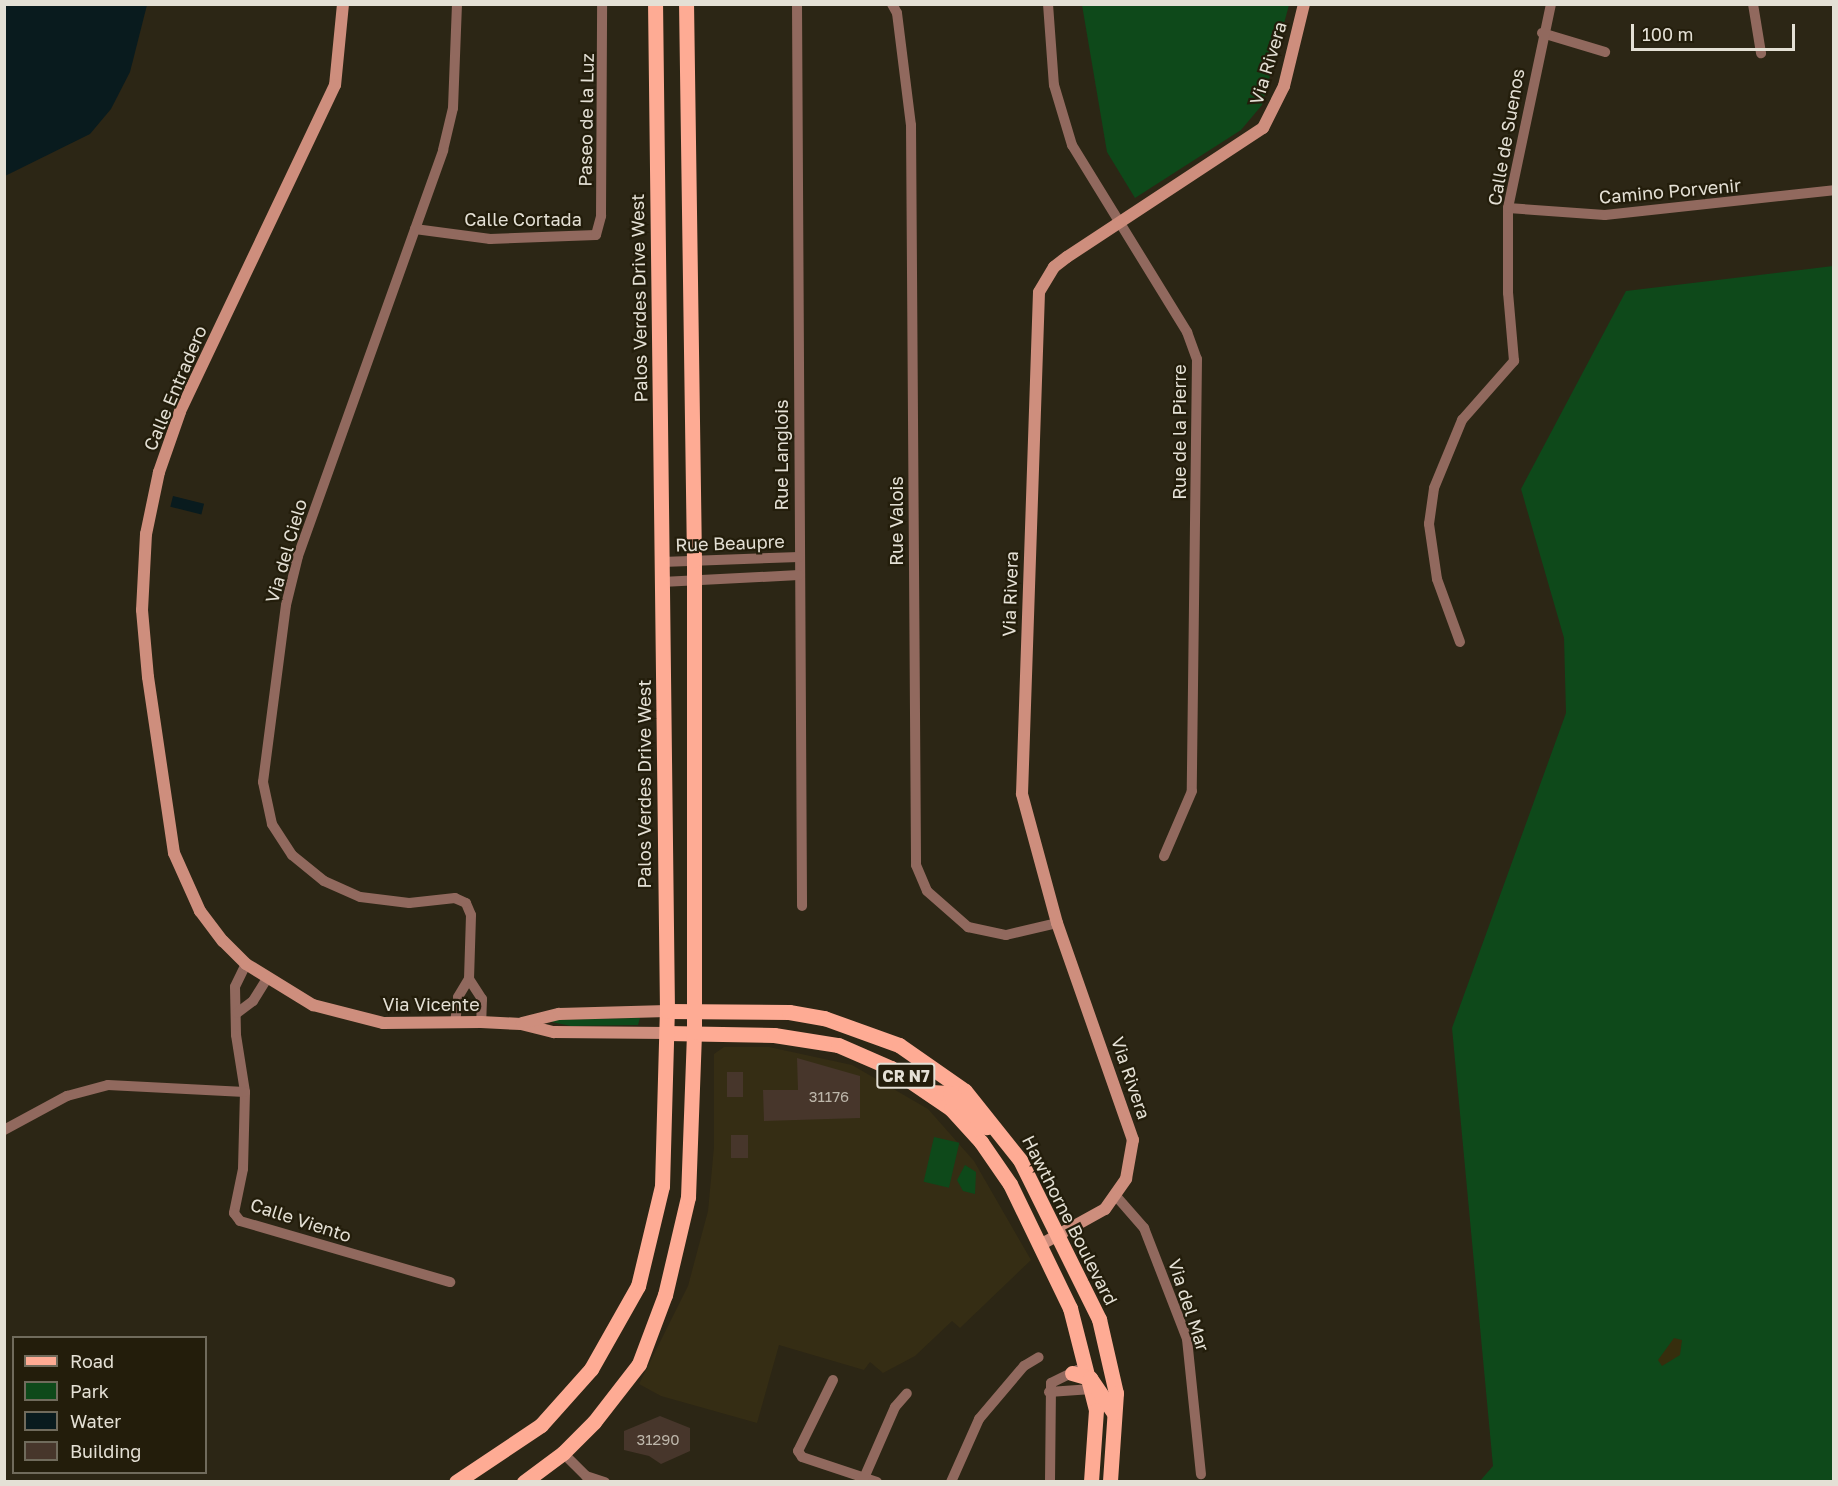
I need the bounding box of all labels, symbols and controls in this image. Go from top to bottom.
scale bar [1634,12,1798,50]
street label: Via Rivera [1245,19,1291,107]
text: 100 m [1642,23,1693,45]
street label: Paseo de la Luz [574,53,598,187]
street label: Calle de Suenos [1483,67,1529,207]
street label: Camino Porvenir [1598,174,1742,208]
street label: Palos Verdes Drive West [626,193,652,403]
street label: Calle Cortada [464,208,582,230]
street label: Calle Entradero [139,322,211,454]
street label: Rue de la Pierre [1168,364,1190,500]
street label: Rue Langlois [770,399,792,511]
street label: Rue Valois [885,476,907,566]
street label: Via del Cielo [261,496,311,606]
street label: Rue Beaupre [675,530,785,556]
street label: Via Rivera [998,551,1022,637]
street label: Palos Verdes Drive West [633,680,655,888]
street label: Via Vicente [382,993,480,1015]
street label: Via Rivera [1107,1034,1155,1122]
road number: CR N7 [876,1063,936,1089]
house number: 31176 [809,1088,849,1106]
street label: Hawthorne Boulevard [1018,1131,1122,1309]
street label: Calle Viento [248,1194,354,1246]
street label: Via del Mar [1164,1256,1214,1354]
legend [12,1336,207,1474]
text: Road [70,1350,114,1372]
text: Park [70,1380,109,1402]
text: Water [70,1410,121,1432]
house number: 31290 [636,1431,680,1449]
text: Building [70,1440,141,1462]

